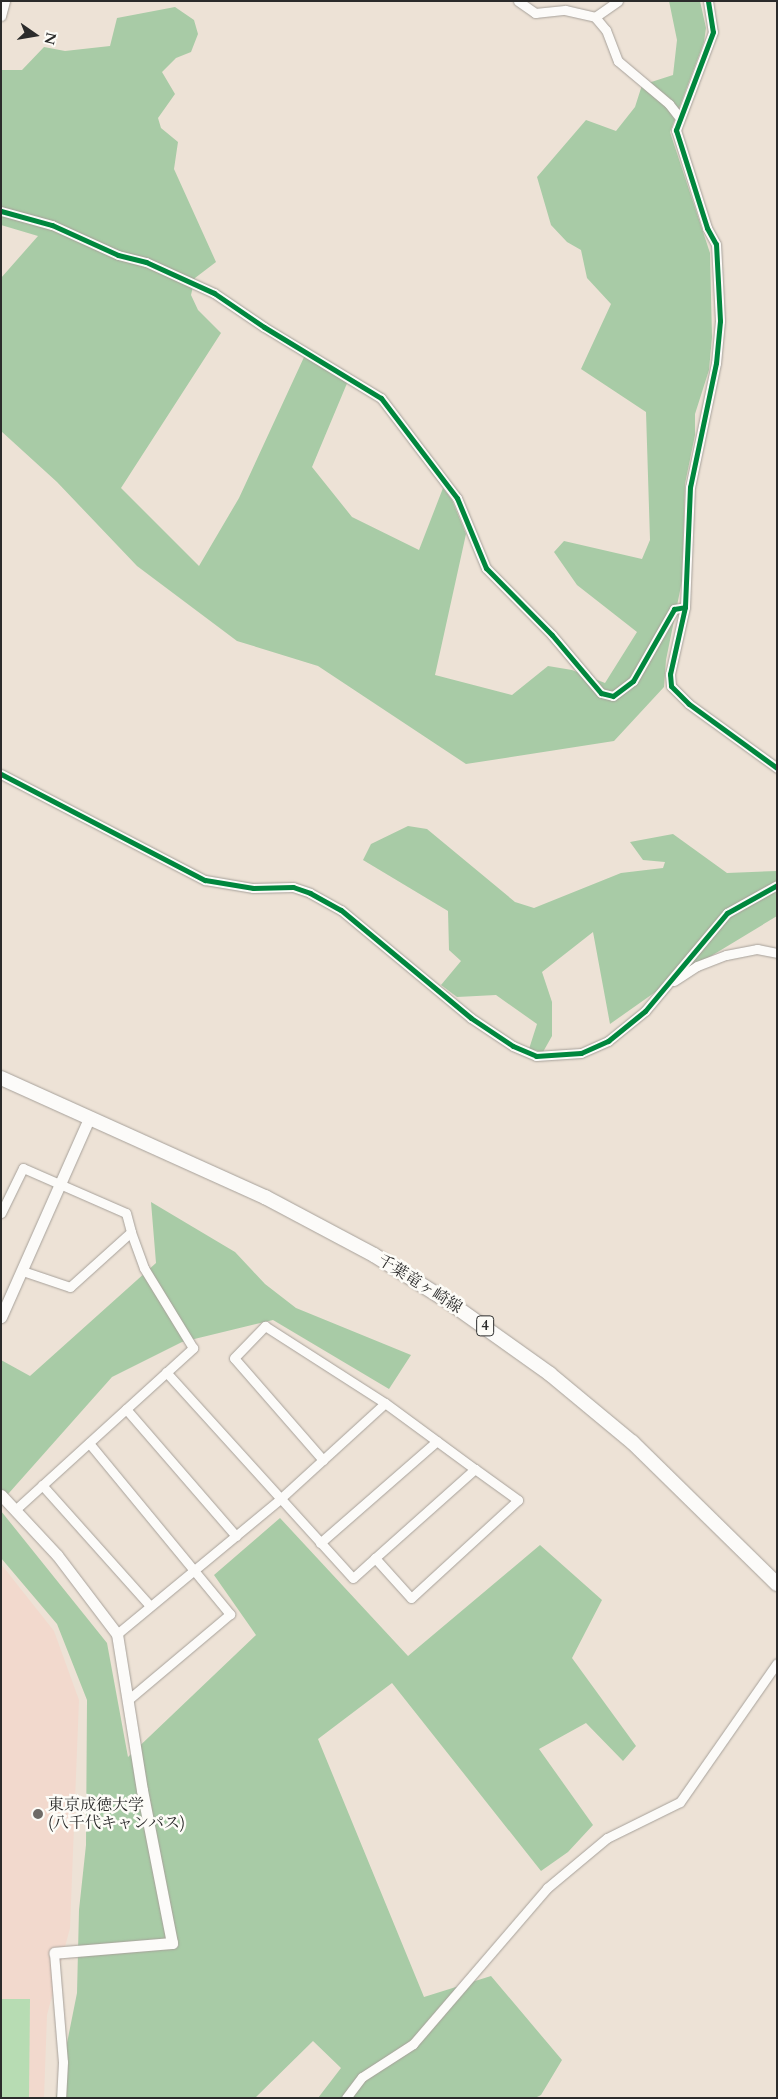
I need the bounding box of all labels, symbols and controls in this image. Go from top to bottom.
north arrow [10,10,60,60]
text: N [39,30,61,47]
street label: 千葉竜ヶ崎線 [374,1250,466,1318]
road number: 4 [475,1314,495,1338]
place label: 東京成徳大学 (八千代キャンパス) [48,1795,186,1833]
marker: 東京成徳大学 (八千代キャンパス) [32,1808,44,1820]

